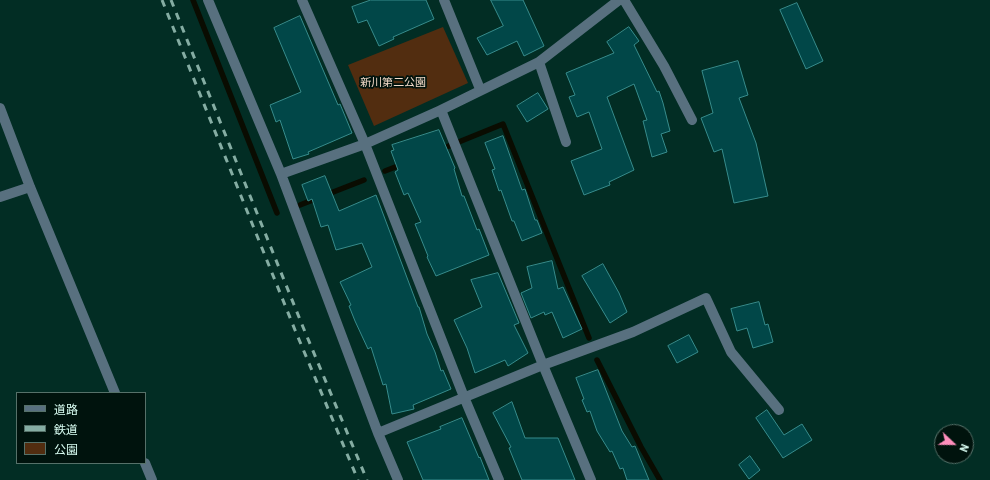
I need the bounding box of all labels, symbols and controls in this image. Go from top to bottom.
park label: 新川第二公園 [360,75,426,89]
legend [16,392,146,464]
text: 道路 [54,402,78,416]
text: 鉄道 [54,422,78,436]
north arrow [934,424,974,464]
text: 公園 [54,442,78,456]
text: N [957,442,972,454]

